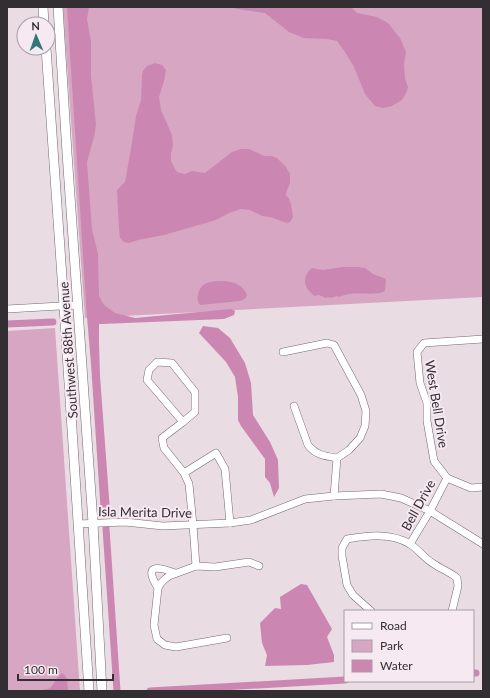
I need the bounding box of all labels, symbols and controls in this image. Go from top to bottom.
north arrow [16,16,56,56]
text: N [31,19,40,32]
street label: Southwest 88th Avenue [55,281,81,419]
street label: West Bell Drive [422,359,452,449]
street label: Bell Drive [398,477,439,533]
street label: Isla Merita Drive [98,503,192,521]
legend [344,610,474,682]
text: Road [380,618,407,633]
text: Park [380,638,404,653]
scale bar [18,656,113,682]
text: Water [380,658,413,673]
text: 100 m [24,662,58,677]

